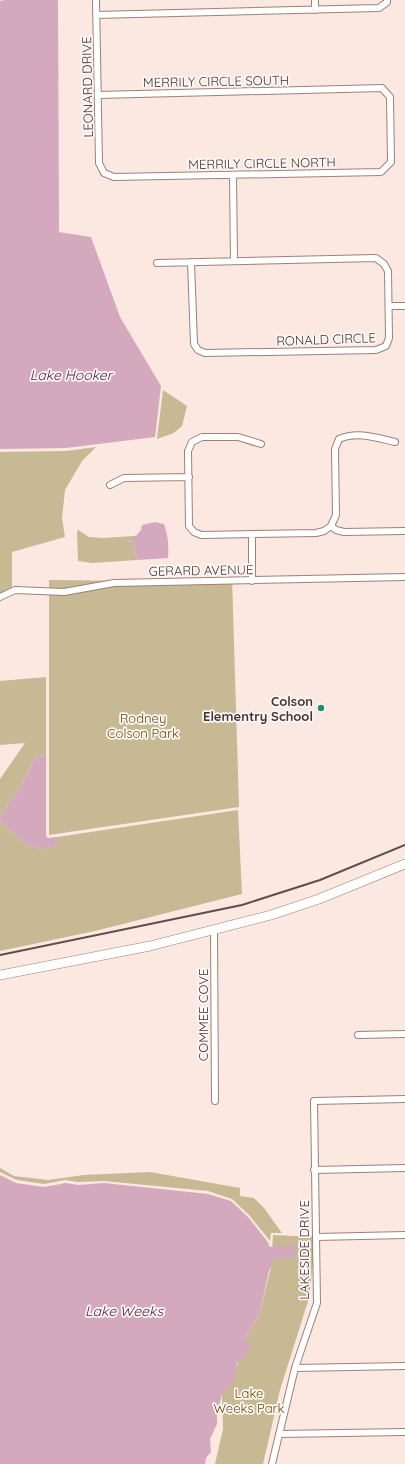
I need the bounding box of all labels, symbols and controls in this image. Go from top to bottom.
street label: LEONARD DRIVE [78,36,96,138]
street label: MERRILY CIRCLE SOUTH [143,72,289,90]
street label: MERRILY CIRCLE NORTH [188,154,336,172]
street label: RONALD CIRCLE [276,329,376,349]
water label: Lake Hooker [30,366,114,384]
street label: GERARD AVENUE [149,561,253,579]
place label: Colson Elementry School [203,693,313,724]
marker: Colson Elementry School [316,703,326,713]
park label: Rodney Colson Park [107,710,179,741]
street label: COMMEE COVE [195,969,211,1061]
street label: LAKESIDE DRIVE [296,1200,312,1300]
water label: Lake Weeks [85,1302,164,1320]
park label: Lake Weeks Park [213,1385,285,1416]

